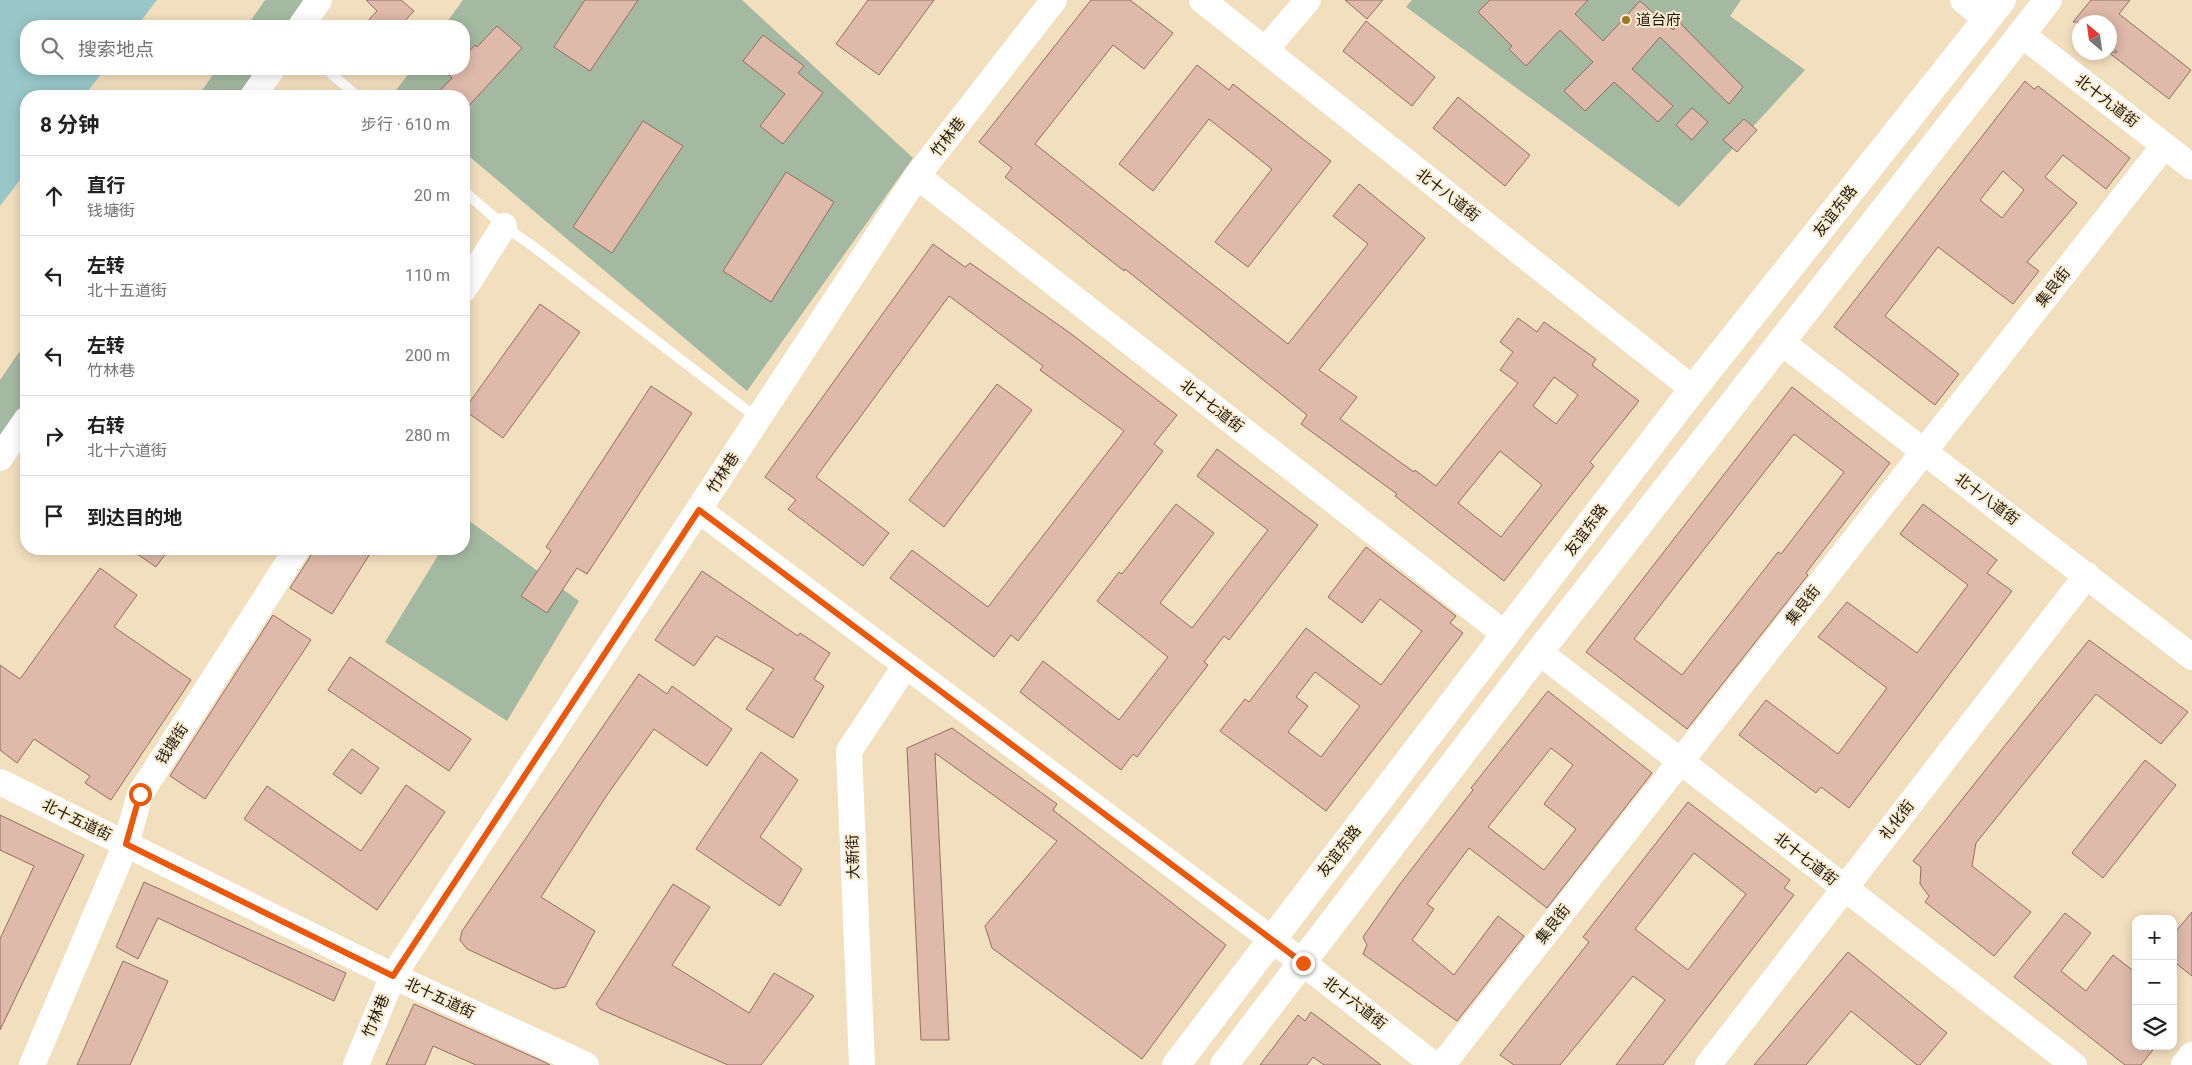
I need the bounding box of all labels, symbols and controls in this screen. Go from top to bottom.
place label: 道台府 [1636,11,1681,29]
marker: 道台府 [1620,14,1632,26]
north arrow [2072,15,2117,60]
search box [20,20,470,75]
icon: search [38,34,66,62]
text: 搜索地点 [78,38,154,61]
street label: 北十九道街 [2072,71,2142,131]
text: 8 分钟 [40,113,99,137]
street label: 竹林巷 [927,114,969,160]
text: 步行 · 610 m [361,115,450,134]
street label: 北十八道街 [1413,165,1483,225]
text: 直行 [87,174,125,197]
icon: ahead [40,182,68,210]
street label: 友谊东路 [1809,182,1861,240]
text: 20 m [414,186,450,205]
text: 钱塘街 [87,201,135,220]
text: 左转 [87,254,125,277]
icon: left [40,262,68,290]
street label: 集良街 [2032,264,2074,310]
text: 110 m [405,266,450,285]
text: 北十五道街 [87,281,167,300]
text: 左转 [87,334,125,357]
icon: left [40,342,68,370]
text: 200 m [405,346,450,365]
text: 竹林巷 [87,361,135,380]
street label: 北十七道街 [1177,376,1247,436]
text: 右转 [87,414,125,437]
icon: right [40,422,68,450]
text: 280 m [405,426,450,445]
text: 北十六道街 [87,441,167,460]
street label: 竹林巷 [703,449,743,497]
street label: 北十八道街 [1952,469,2022,529]
street label: 友谊东路 [1561,501,1611,559]
icon: arrive [40,502,68,530]
text: 到达目的地 [87,506,182,529]
street label: 集良街 [1782,582,1824,628]
street label: 钱塘街 [152,720,192,768]
route start [129,783,152,806]
street label: 北十五道街 [39,795,115,845]
street label: 礼化街 [1876,797,1918,843]
street label: 友谊东路 [1313,822,1365,880]
street label: 北十七道街 [1771,829,1841,889]
street label: 大新街 [843,834,863,880]
street label: 集良街 [1532,901,1574,947]
map controls [2132,915,2177,1050]
button: + [2132,915,2177,960]
route end [1292,952,1315,975]
button: − [2132,960,2177,1005]
street label: 北十六道街 [1320,973,1390,1033]
street label: 北十五道街 [402,974,478,1022]
street label: 竹林巷 [359,992,393,1040]
button: layers [2132,1005,2177,1050]

